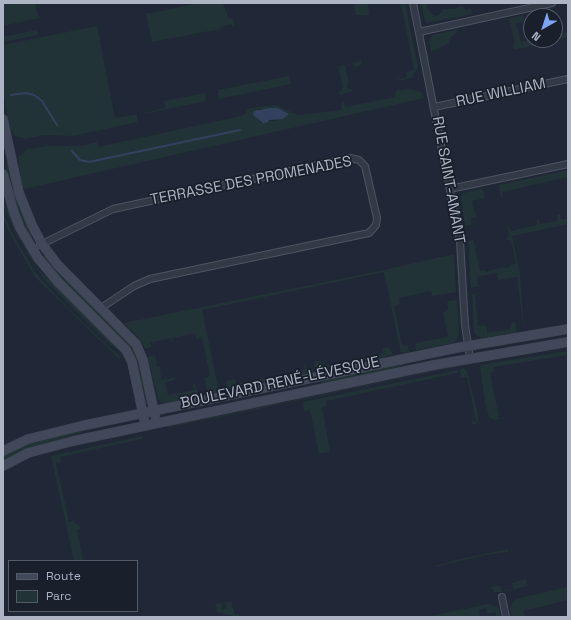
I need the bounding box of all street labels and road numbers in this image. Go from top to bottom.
street label: RUE WILLIAM [455,75,547,111]
street label: RUE SAINT-AMANT [428,115,468,245]
street label: TERRASSE DES PROMENADES [149,153,353,209]
street label: BOULEVARD RENÉ-LÉVESQUE [179,353,381,413]

